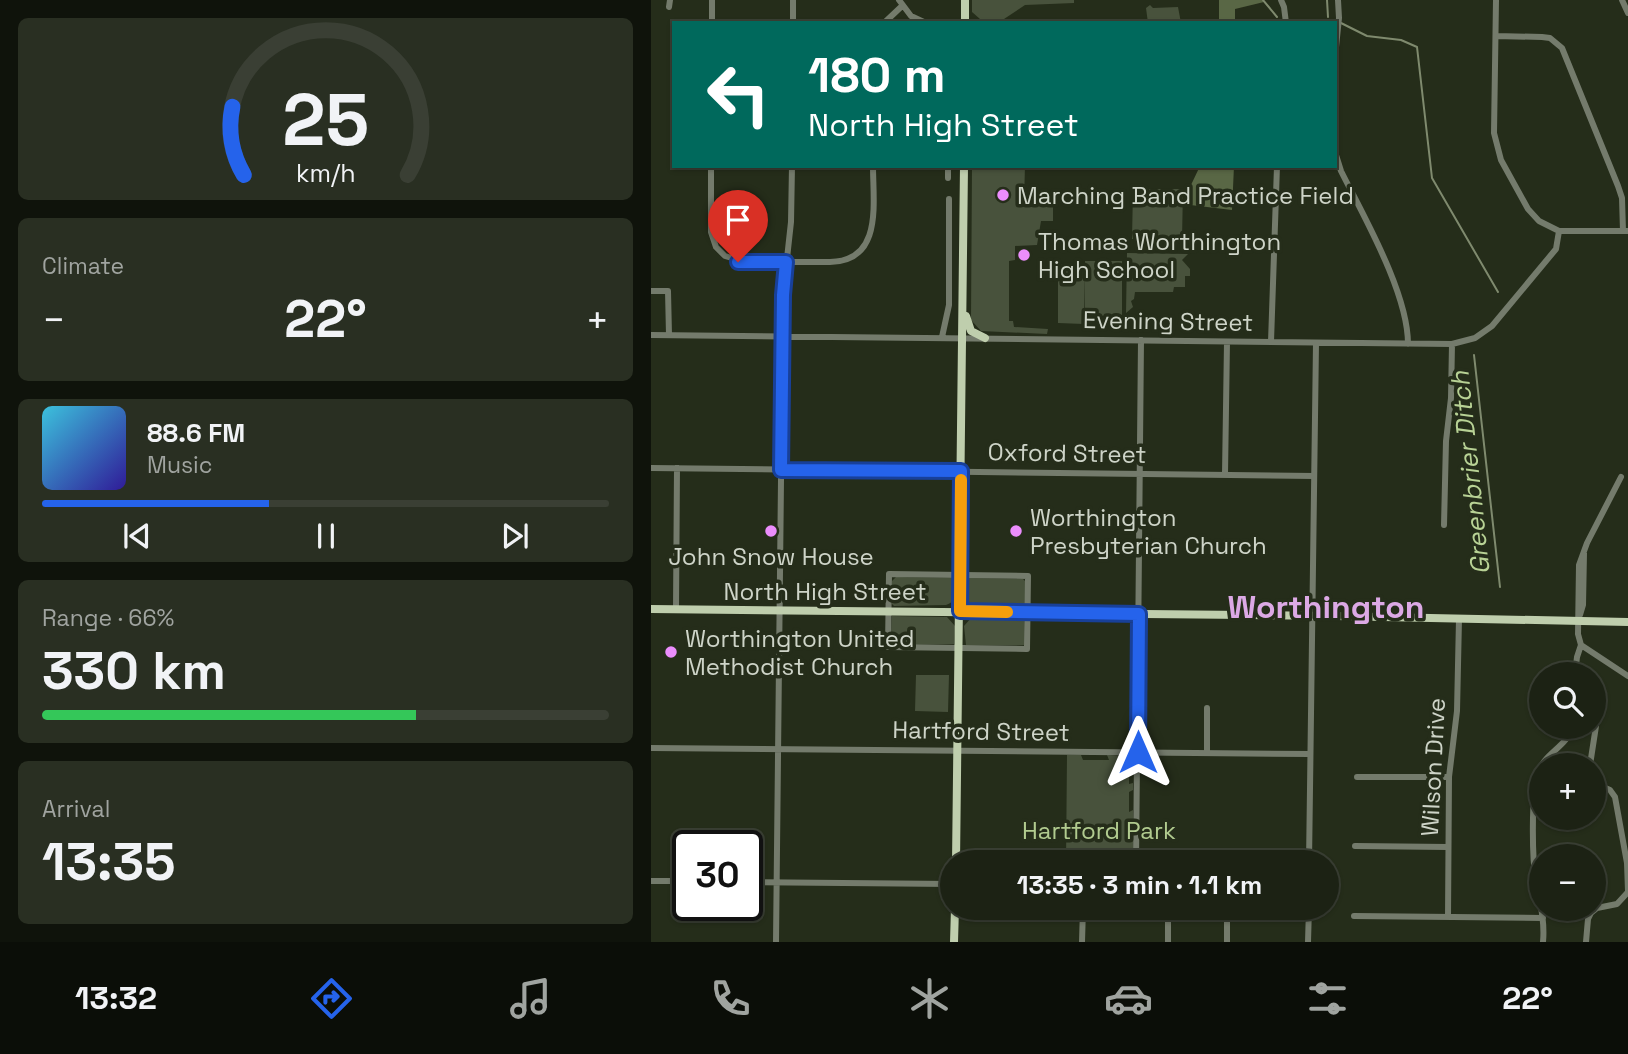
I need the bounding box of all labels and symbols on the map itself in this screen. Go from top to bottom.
place label: Marching Band Practice Field [1017,180,1354,211]
marker: Marching Band Practice Field [995,187,1011,203]
pin [708,190,768,262]
place label: Thomas Worthington High School [1038,226,1281,285]
marker: Thomas Worthington High School [1016,247,1032,263]
street label: Evening Street [1083,304,1253,338]
water label: Greenbrier Ditch [1442,368,1498,577]
street label: Oxford Street [987,436,1147,470]
place label: Worthington Presbyterian Church [1030,502,1267,561]
marker: John Snow House [763,523,779,539]
marker: Worthington Presbyterian Church [1008,523,1024,539]
place label: John Snow House [668,541,874,572]
street label: North High Street [724,576,927,607]
district label: Worthington [1227,587,1425,627]
place label: Worthington United Methodist Church [685,623,914,682]
marker: Worthington United Methodist Church [663,644,679,660]
street label: Wilson Drive [1414,697,1452,837]
street label: Hartford Street [892,714,1070,748]
position arrow [1101,715,1175,789]
park label: Hartford Park [1022,815,1176,846]
speed limit sign: 30 [672,830,763,921]

